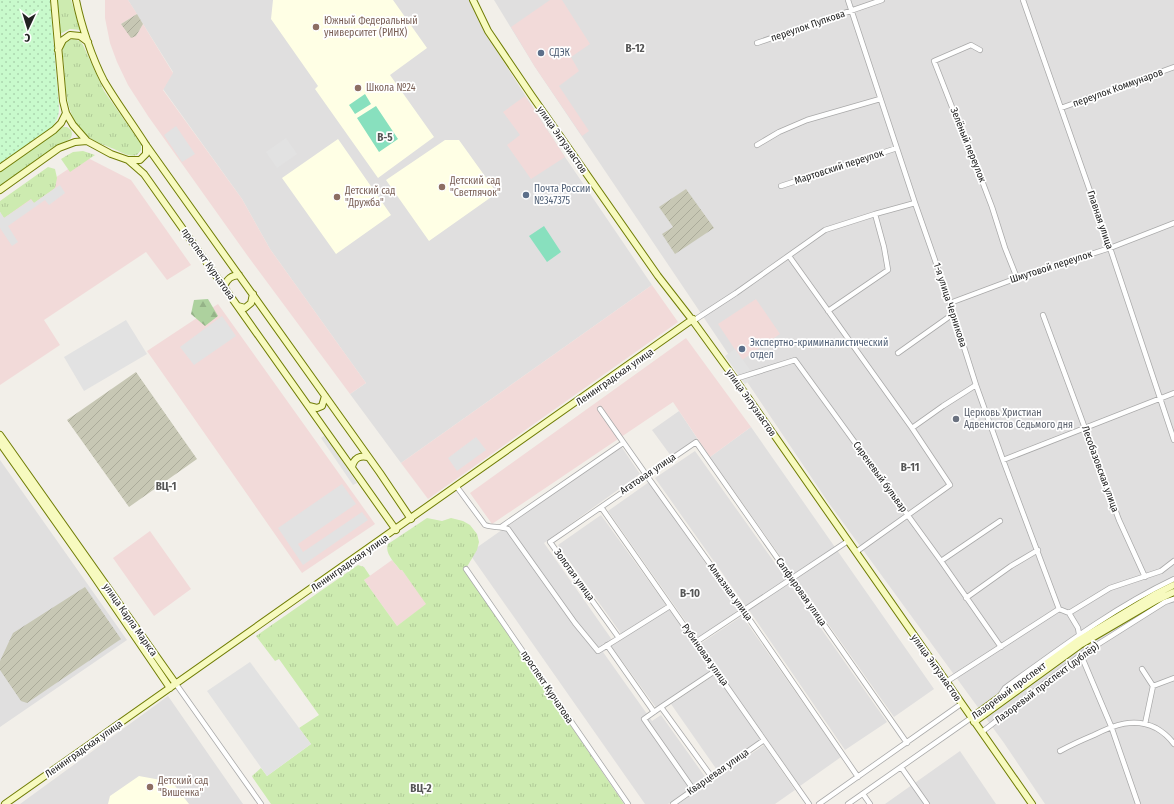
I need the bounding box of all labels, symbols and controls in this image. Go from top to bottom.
north arrow [8,8,48,48]
street label: переулок Пупкова [769,8,847,44]
place label: Южный Федеральный университет (РИНХ) [324,15,418,39]
marker: Южный Федеральный университет (РИНХ) [311,22,321,32]
text: С [24,31,31,44]
district label: В-12 [625,42,645,55]
place label: СДЭК [549,47,570,59]
marker: СДЭК [536,48,546,58]
street label: переулок Коммунаров [1071,66,1165,110]
place label: Школа №24 [366,82,416,94]
marker: Школа №24 [353,83,363,93]
street label: улица Энтузиастов [534,104,590,176]
street label: Зелёный переулок [948,106,989,184]
district label: В-5 [377,131,393,144]
street label: Мартовский переулок [793,147,885,187]
place label: Детский сад "Светлячок" [449,175,501,199]
marker: Детский сад "Светлячок" [437,182,447,192]
place label: Почта России №347375 [534,183,591,207]
place label: Детский сад "Дружба" [344,185,395,209]
street label: Главная улица [1084,189,1116,251]
marker: Почта России №347375 [521,190,531,200]
marker: Детский сад "Дружба" [332,192,342,202]
street label: проспект Курчатова [179,226,237,302]
street label: Шмутовой переулок [1008,248,1094,286]
street label: 1-я улица Черникова [931,261,969,349]
place label: Экспертно-криминалистический отдел [750,337,888,361]
marker: Экспертно-криминалистический отдел [737,344,747,354]
street label: Ленинградская улица [574,346,656,408]
street label: улица Энтузиастов [723,367,779,439]
place label: Церковь Христиан Адвенистов Седьмого дня [964,407,1073,431]
marker: Церковь Христиан Адвенистов Седьмого дня [951,414,961,424]
street label: Лесобазовская улица [1079,424,1121,514]
street label: Сиреневый бульвар [850,439,910,515]
street label: Агатовая улица [618,451,678,497]
district label: В-11 [901,461,919,474]
district label: ВЦ-1 [156,480,176,493]
street label: Ленинградская улица [309,532,391,594]
street label: Золотая улица [551,547,597,603]
street label: Сапфировая улица [773,556,829,629]
street label: Алмазная улица [705,561,755,623]
street label: улица Карла Маркса [100,581,160,659]
district label: В-10 [680,587,700,600]
street label: Рубиновая улица [679,622,731,688]
street label: улица Энтузиастов [908,632,964,704]
street label: Лазоревый проспект (дублёр) [992,640,1102,726]
street label: проспект Курчатова [518,648,576,726]
street label: Лазоревый проспект [969,660,1049,722]
street label: Ленинградская улица [43,718,125,780]
street label: Кварцевая улица [685,746,751,798]
place label: Детский сад "Вишенка" [157,775,208,799]
marker: Детский сад "Вишенка" [145,782,155,792]
district label: ВЦ-2 [410,782,432,795]

